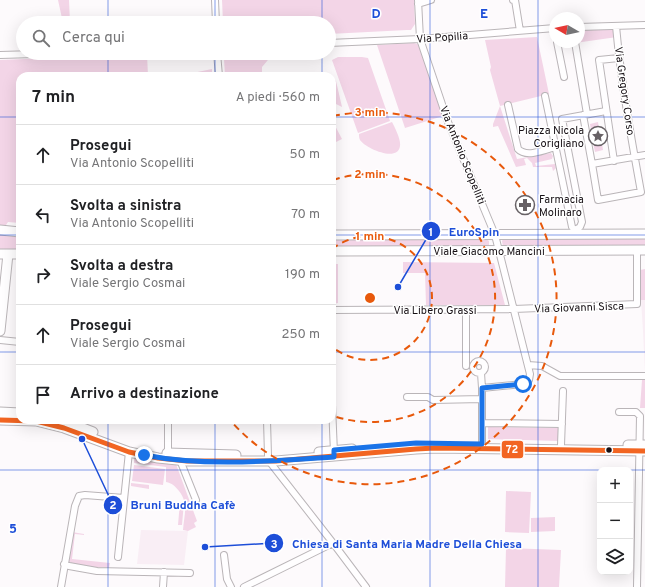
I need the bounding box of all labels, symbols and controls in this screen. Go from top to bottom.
text: D [371,7,381,23]
text: E [480,7,488,23]
north arrow [549,12,585,48]
search box [16,16,336,60]
icon: search [30,27,52,49]
text: Cerca qui [62,29,125,48]
street label: Via Popilia [416,29,469,47]
street label: Via Gregory Corso [611,46,637,136]
text: 7 min [32,87,75,109]
text: A piedi · 560 m [236,90,320,106]
street label: Via Antonio Scopelliti [436,104,488,207]
text: 3 min [354,105,386,121]
place label: Piazza Nicola Corigliano [518,124,584,151]
place icon: Piazza Nicola Corigliano [587,125,609,147]
text: Prosegui [70,137,131,156]
icon: ahead [32,144,54,166]
text: 50 m [290,147,320,163]
text: Via Antonio Scopelliti [70,156,194,172]
text: 2 min [354,167,386,183]
place label: Farmacia Molinaro [539,193,584,220]
pharmacy icon: Farmacia Molinaro [514,194,536,216]
text: Svolta a sinistra [70,197,181,216]
icon: left [32,204,54,226]
text: 70 m [291,207,320,223]
text: Via Antonio Scopelliti [70,216,194,232]
callout: EuroSpin [421,219,508,243]
text: 1 [429,225,433,241]
text: EuroSpin [449,225,499,241]
text: 1 min [356,229,384,245]
street label: Viale Giacomo Mancini [433,245,545,259]
text: Svolta a destra [70,257,173,276]
icon: right [32,264,54,286]
text: 190 m [285,267,320,283]
text: Viale Sergio Cosmai [70,276,185,292]
centre of rings [363,291,377,305]
street label: Via Giovanni Sisca [534,299,624,317]
street label: Via Libero Grassi [394,304,476,318]
text: Prosegui [70,317,131,336]
icon: ahead [32,324,54,346]
text: 250 m [282,327,320,343]
text: Viale Sergio Cosmai [70,336,185,352]
route start [514,375,532,393]
icon: arrive [32,384,54,406]
text: Arrivo a destinazione [70,385,219,404]
line badge: 72 [501,440,524,459]
text: 72 [506,443,518,457]
unlabelled marker [604,445,614,455]
route end [135,446,153,464]
map controls [597,467,633,575]
button: + [597,467,633,503]
callout: Bruni Buddha Cafè [103,493,244,517]
text: 2 [109,498,117,514]
text: Bruni Buddha Cafè [130,498,236,514]
button: − [597,503,633,539]
text: 5 [9,522,17,538]
callout: Chiesa di Santa Maria Madre Della Chiesa [264,531,530,555]
text: 3 [270,537,278,553]
text: Chiesa di Santa Maria Madre Della Chiesa [292,537,522,553]
button: layers [597,539,633,575]

